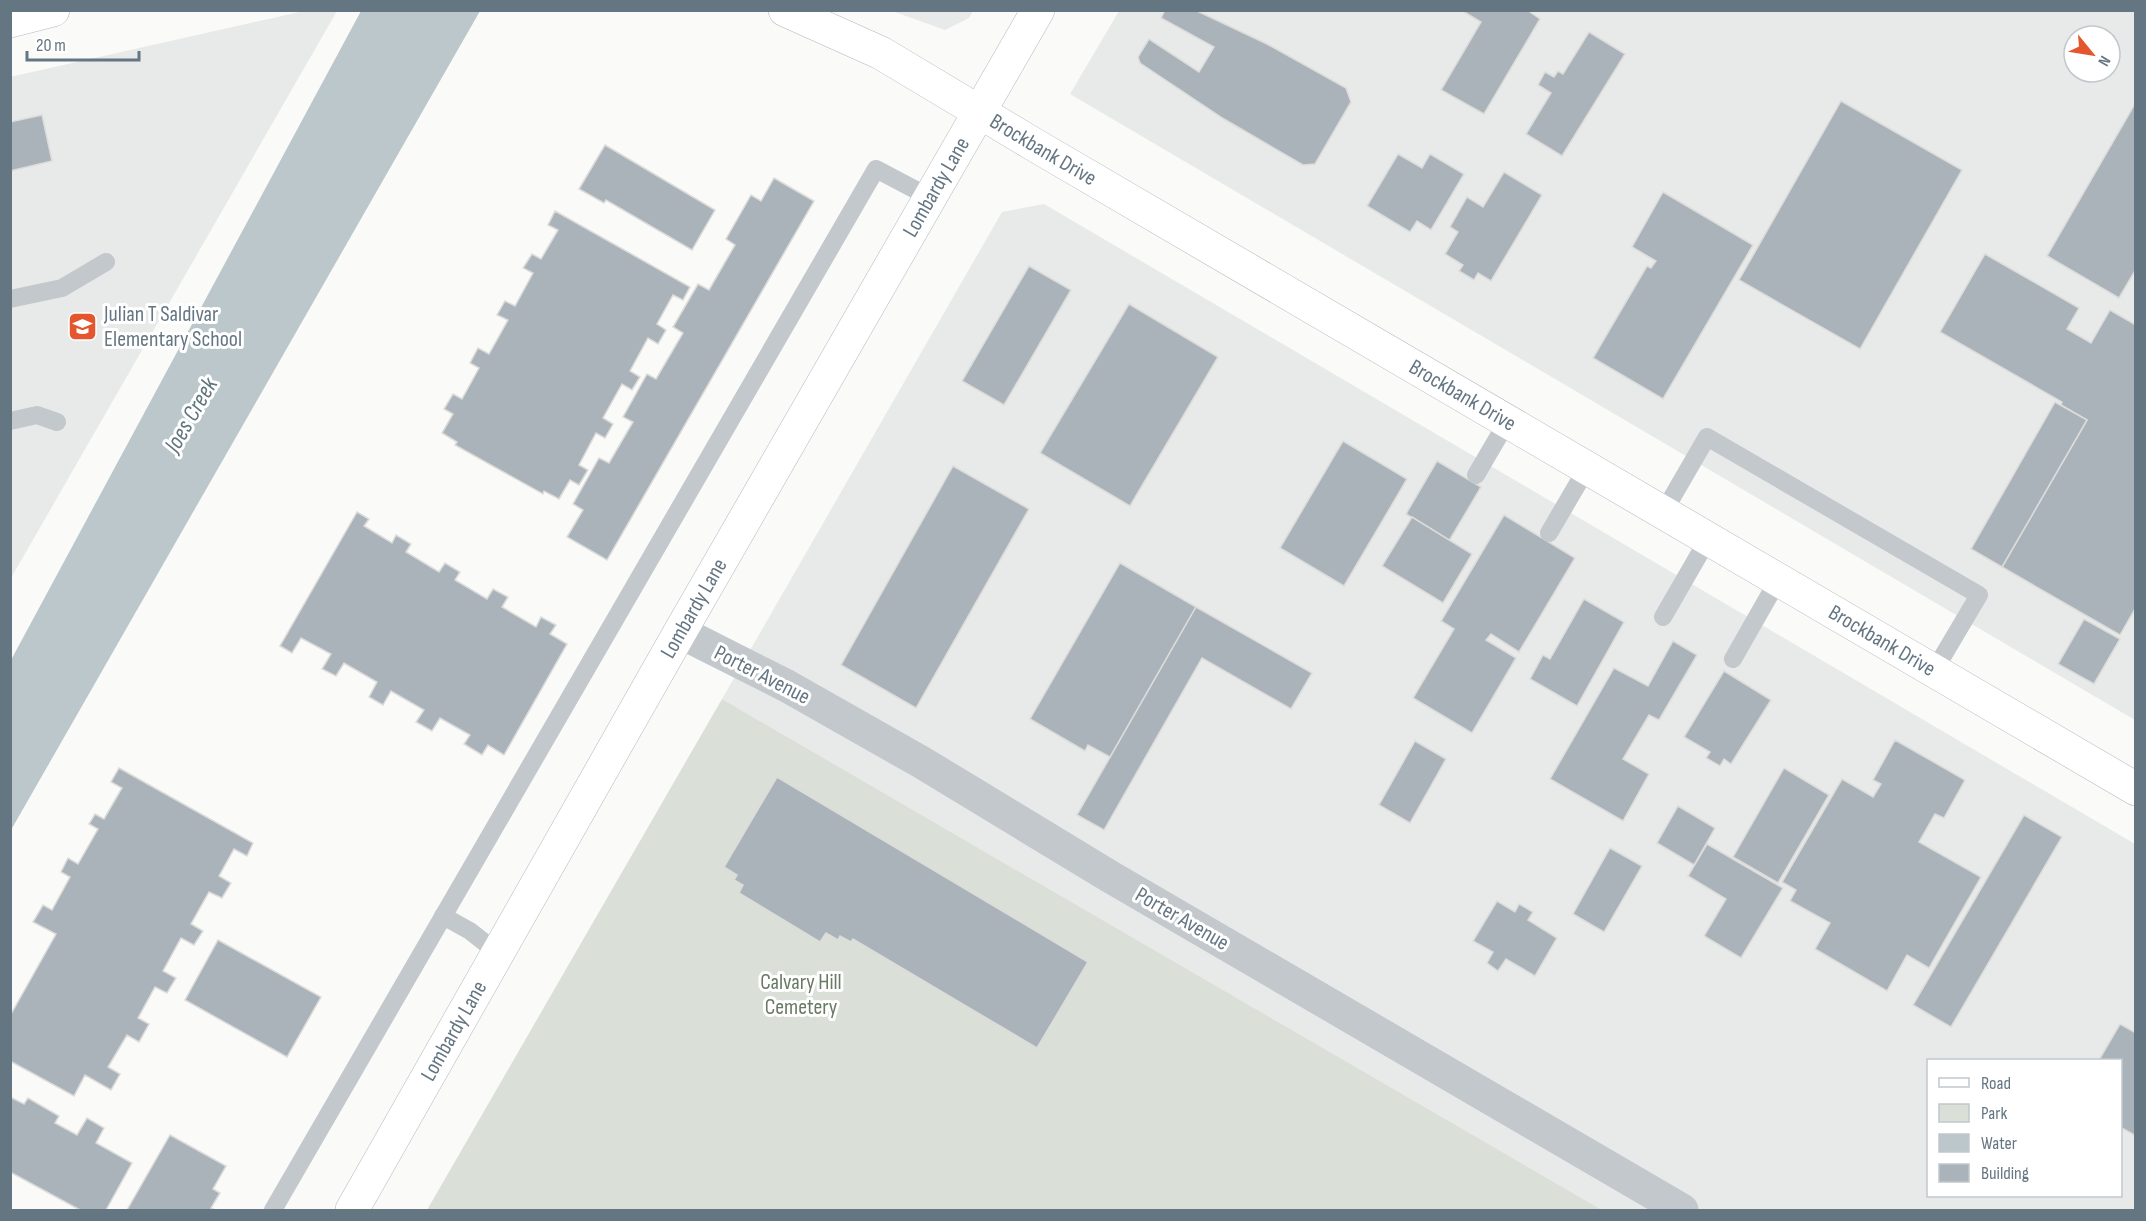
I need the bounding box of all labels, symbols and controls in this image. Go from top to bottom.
scale bar [27,24,140,62]
north arrow [2062,24,2122,84]
text: 20 m [36,35,66,56]
text: N [2093,52,2114,69]
street label: Brockbank Drive [985,108,1101,192]
street label: Lombardy Lane [897,132,975,242]
place label: Julian T Saldivar Elementary School [103,301,242,353]
school or university icon: Julian T Saldivar Elementary School [67,311,99,343]
street label: Brockbank Drive [1404,353,1521,437]
water label: Joes Creek [157,372,224,459]
street label: Lombardy Lane [654,553,733,663]
street label: Brockbank Drive [1824,599,1941,682]
street label: Porter Avenue [710,639,814,711]
street label: Porter Avenue [1130,881,1234,957]
park label: Calvary Hill Cemetery [760,969,842,1021]
street label: Lombardy Lane [415,976,493,1086]
legend [1927,1059,2122,1197]
text: Road [1981,1073,2011,1094]
text: Park [1981,1103,2007,1124]
text: Water [1981,1133,2017,1154]
text: Building [1981,1163,2029,1184]

